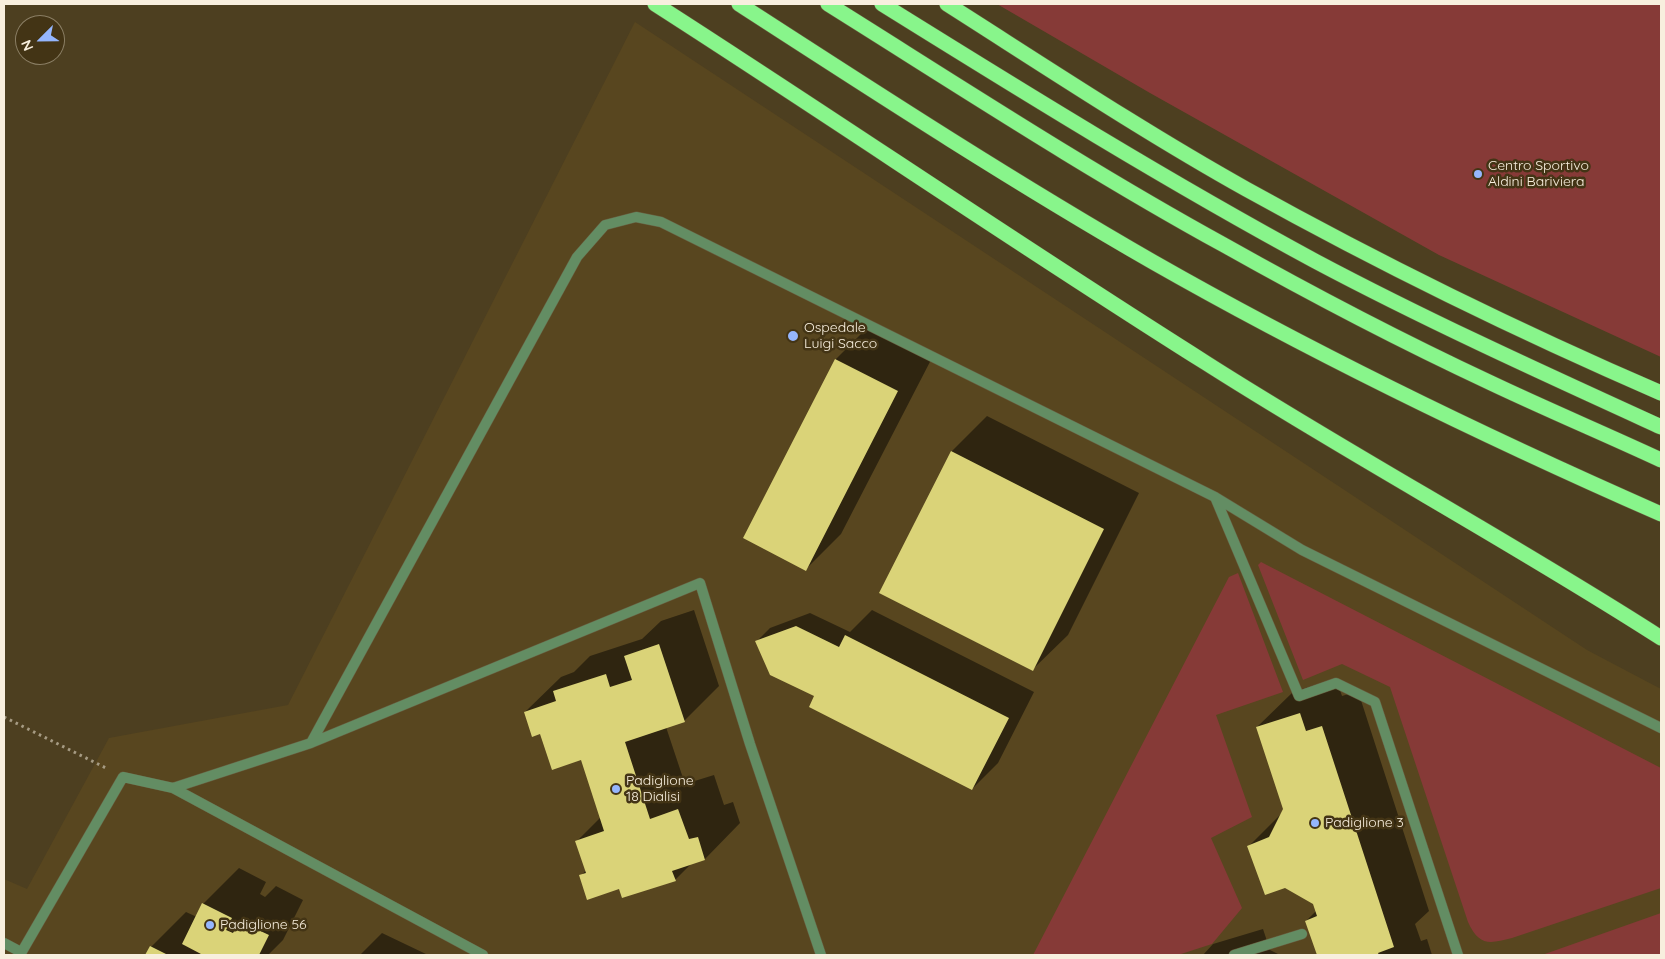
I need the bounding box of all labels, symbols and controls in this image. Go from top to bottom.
north arrow [15,15,65,65]
text: N [17,37,37,54]
place label: Centro Sportivo Aldini Bariviera [1488,158,1589,190]
marker: Centro Sportivo Aldini Bariviera [1472,168,1484,180]
place label: Ospedale Luigi Sacco [804,320,877,352]
marker: Ospedale Luigi Sacco [786,329,800,343]
place label: Padiglione 18 Dialisi [626,773,694,806]
marker: Padiglione 18 Dialisi [610,783,622,795]
place label: Padiglione 3 [1325,815,1404,831]
marker: Padiglione 3 [1309,817,1321,829]
place label: Padiglione 56 [220,917,307,933]
marker: Padiglione 56 [204,919,216,931]

